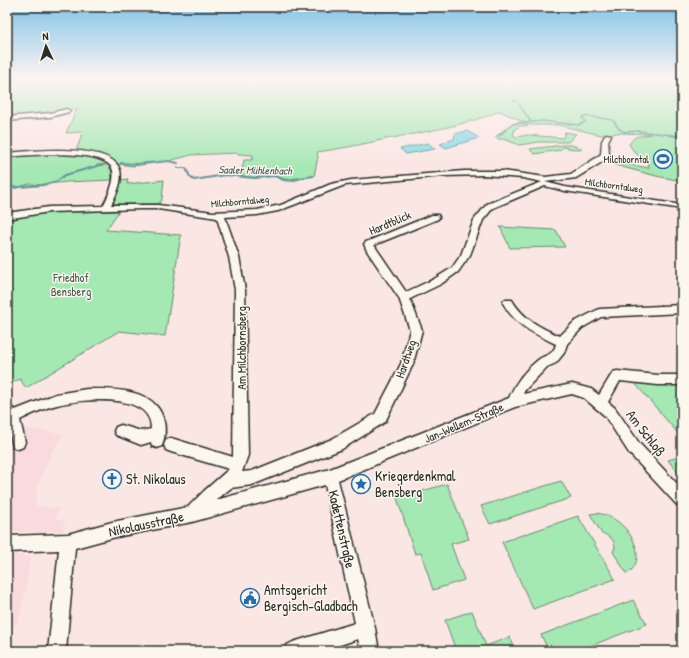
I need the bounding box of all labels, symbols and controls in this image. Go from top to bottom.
north arrow [26,26,66,66]
text: N [42,29,49,43]
sports icon: Milchborntal [652,148,674,170]
place label: Milchborntal [604,153,649,166]
water label: Saaler Mühlenbach [218,162,293,178]
street label: Milchborntalweg [584,175,644,196]
street label: Milchborntalweg [210,192,270,211]
street label: Hardtblick [366,206,413,239]
park label: Friedhof Bensberg [51,269,91,300]
street label: Am Milchbornsberg [233,306,250,390]
street label: Hardtweg [391,337,420,380]
street label: Jan-Wellem-Straße [422,398,506,447]
street label: Am Schloß [621,406,671,460]
place label: Kriegerdenkmal Bensberg [375,466,456,502]
church icon: St. Nikolaus [101,468,123,490]
place label: St. Nikolaus [126,469,186,488]
place icon: Kriegerdenkmal Bensberg [350,473,372,495]
street label: Kadettenstraße [323,488,361,570]
street label: Nikolausstraße [107,506,186,542]
place label: Amtsgericht Bergisch-Gladbach [264,580,358,616]
public building icon: Amtsgericht Bergisch-Gladbach [239,587,261,609]

